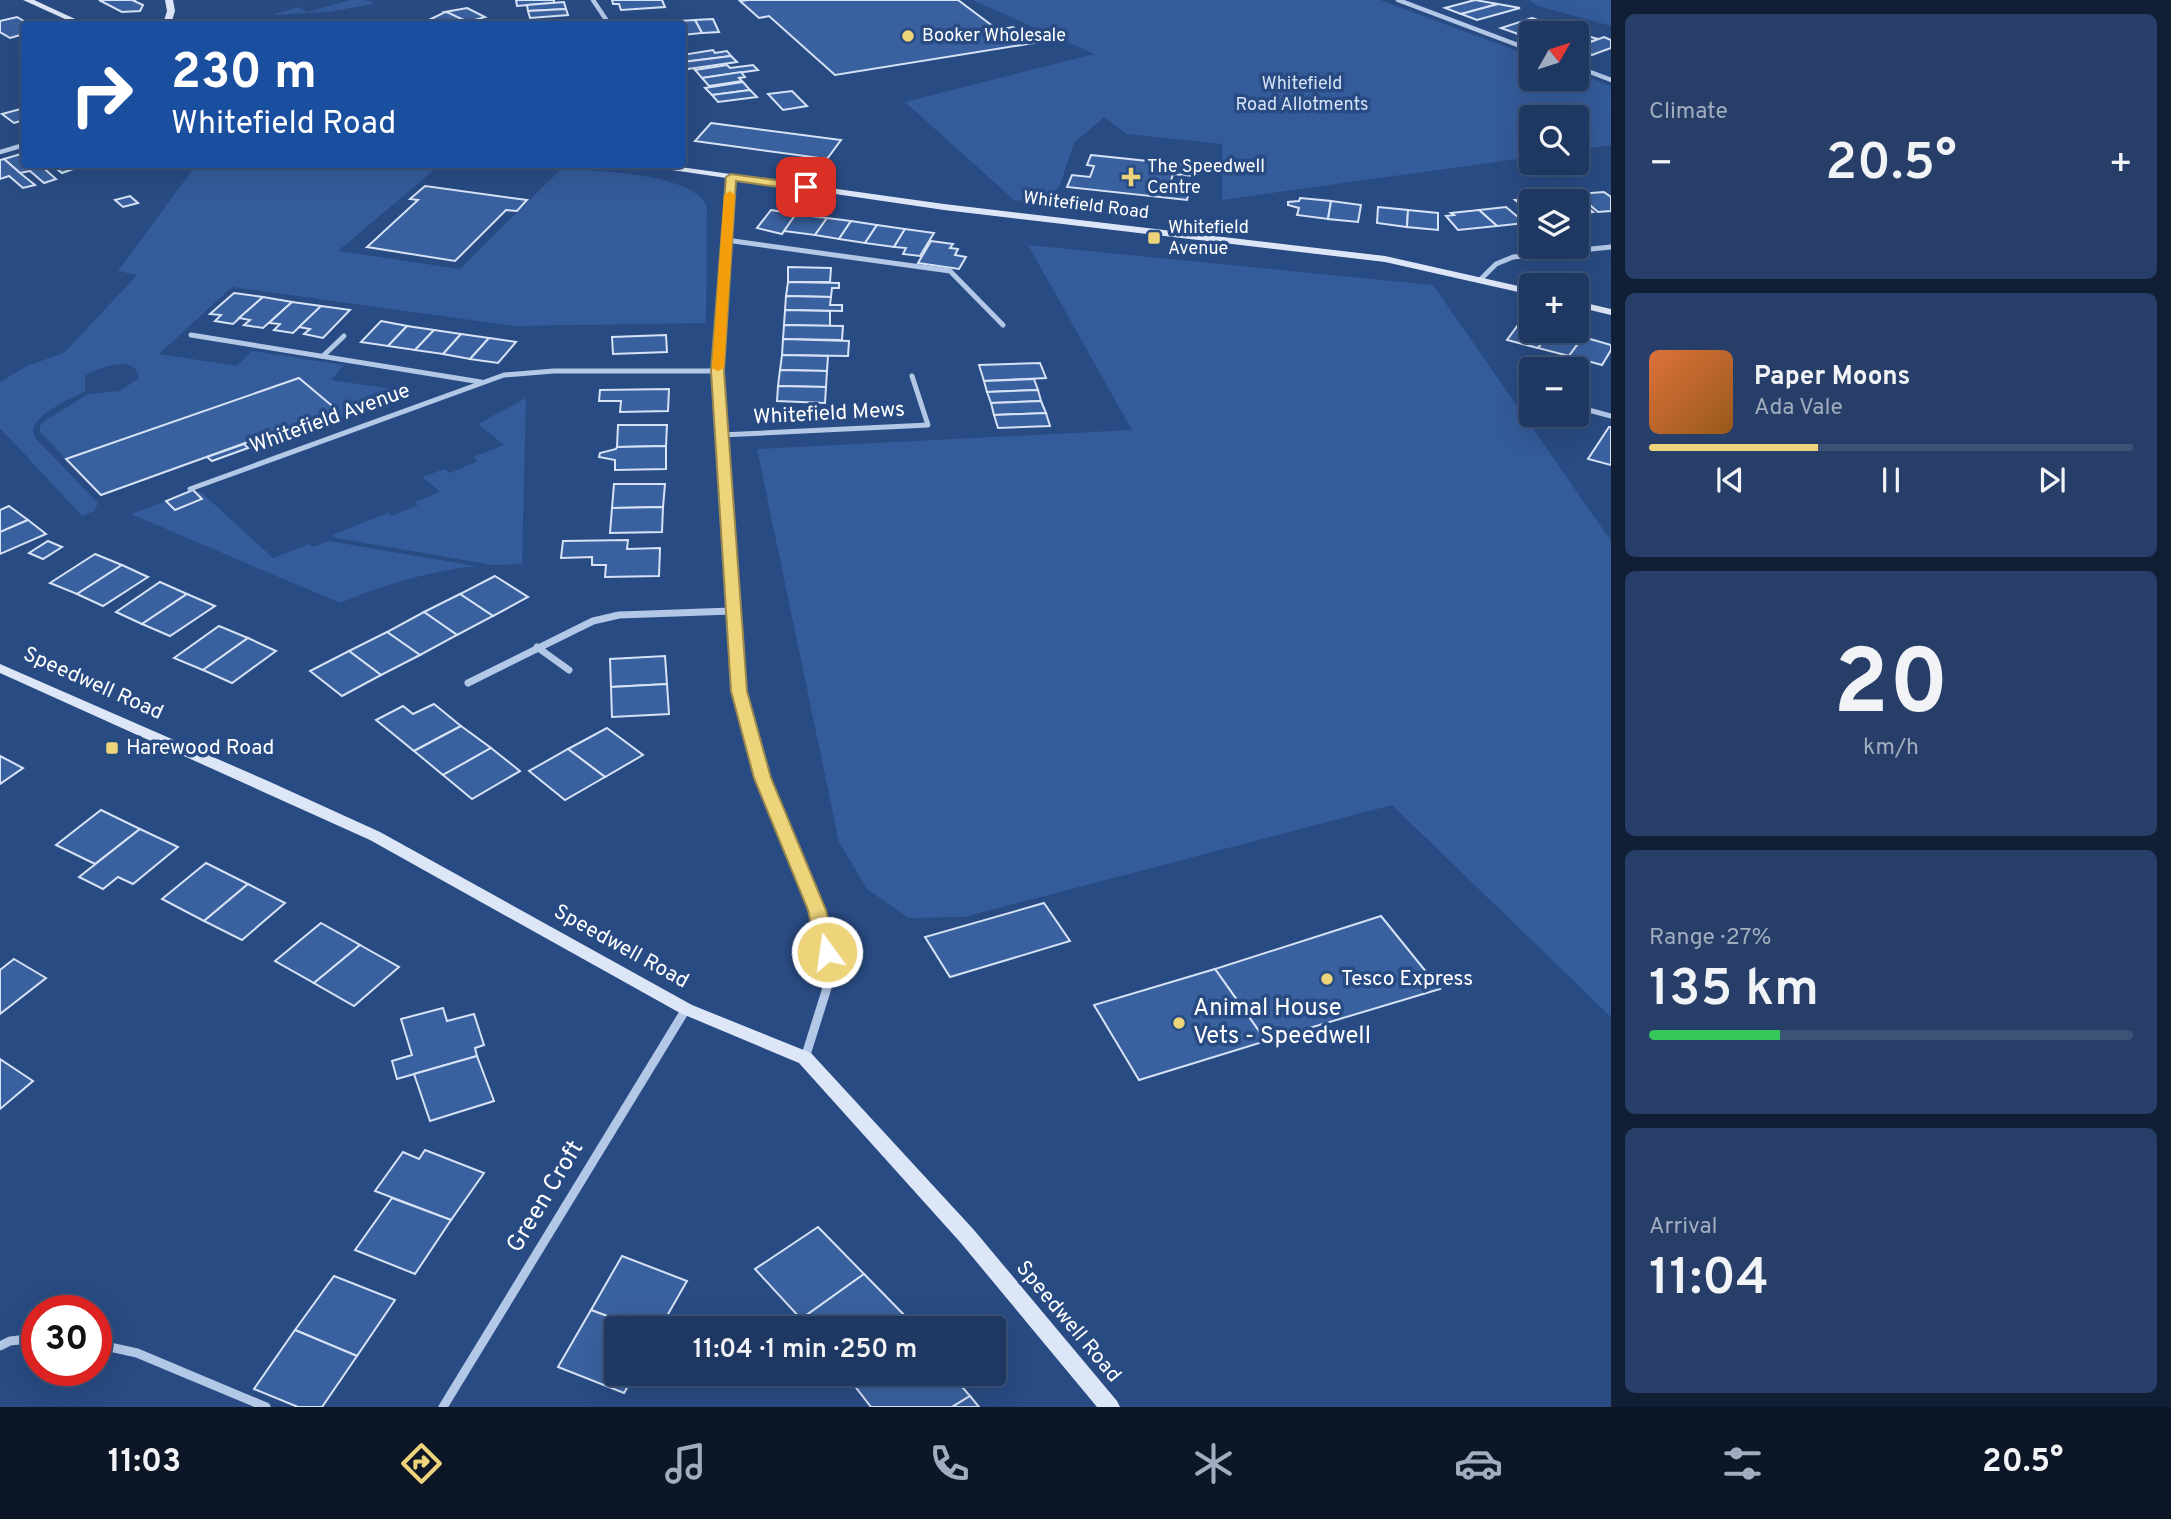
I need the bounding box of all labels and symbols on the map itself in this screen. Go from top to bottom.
north arrow [1519,21,1589,91]
place label: Booker Wholesale [922,25,1066,48]
marker: Booker Wholesale [900,28,916,44]
park label: Whitefield Road Allotments [1235,73,1369,117]
place label: The Speedwell Centre [1147,156,1265,200]
pin [776,157,836,217]
marker: The Speedwell Centre [1121,167,1141,187]
street label: Whitefield Road [1022,187,1150,225]
place label: Whitefield Avenue [1168,217,1249,261]
marker: Whitefield Avenue [1146,230,1162,246]
street label: Whitefield Avenue [246,377,414,461]
street label: Whitefield Mews [752,397,906,431]
street label: Speedwell Road [19,641,167,727]
place label: Harewood Road [126,735,274,762]
marker: Harewood Road [104,740,120,756]
street label: Speedwell Road [549,899,693,995]
position arrow [790,915,864,989]
place label: Tesco Express [1341,966,1473,993]
marker: Tesco Express [1319,971,1335,987]
place label: Animal House Vets - Speedwell [1193,994,1371,1052]
marker: Animal House Vets - Speedwell [1171,1015,1187,1031]
street label: Green Croft [501,1135,591,1259]
street label: Speedwell Road [1009,1256,1127,1388]
speed limit sign: 30 [21,1295,112,1386]

